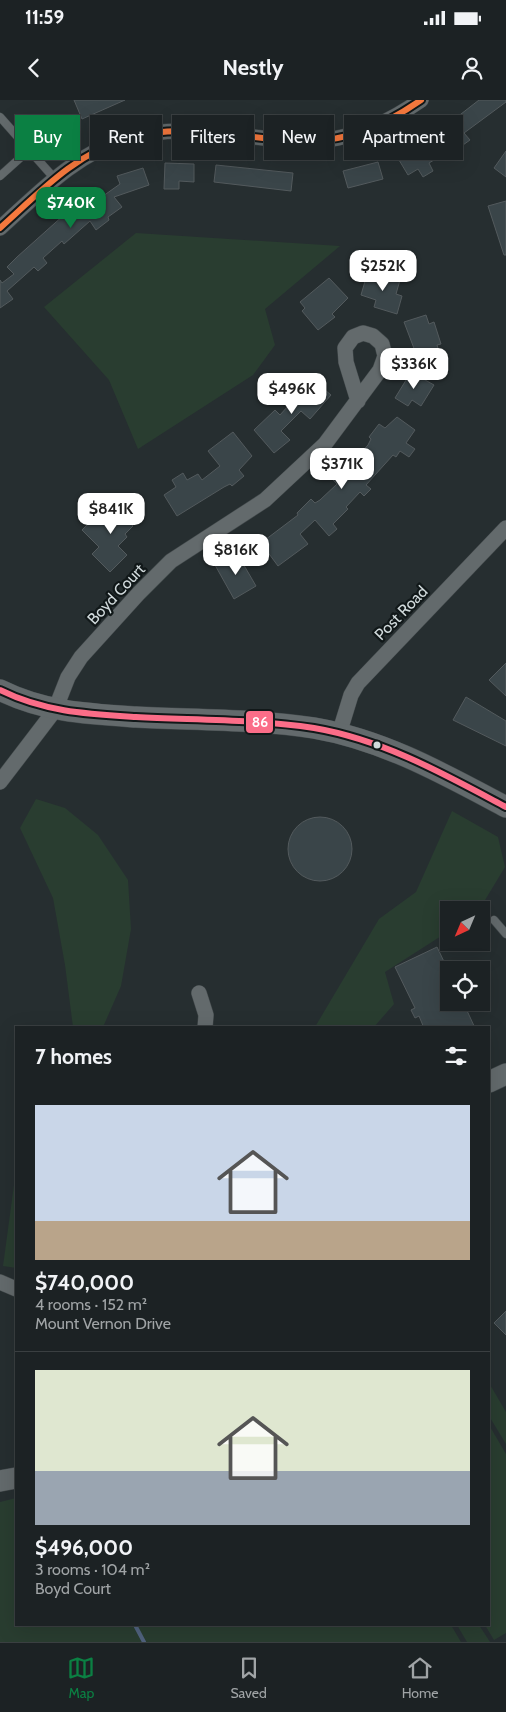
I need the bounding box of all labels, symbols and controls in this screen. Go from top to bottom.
text: 11:59 [25,6,64,29]
icon: back [20,54,48,82]
text: Nestly [223,54,283,81]
icon: person [458,54,486,82]
chip: Buy [15,115,80,160]
chip: Rent [90,115,162,160]
chip: Filters [172,115,254,160]
chip: New [264,115,334,160]
chip: Apartment [344,115,463,160]
pin: $740K [36,186,106,229]
text: $740K [47,193,95,212]
pin: $252K [348,250,418,292]
text: $252K [361,256,405,275]
pin: $336K [379,348,449,390]
text: $336K [391,354,437,373]
pin: $496K [257,372,327,415]
text: $496K [268,379,316,398]
pin: $371K [307,448,377,490]
text: $371K [321,454,363,473]
pin: $841K [76,492,146,535]
text: $841K [89,499,133,518]
pin: $816K [201,534,271,576]
text: $816K [214,540,258,559]
street label: Boyd Court [83,559,149,628]
street label: Post Road [371,582,431,644]
line badge: 86 [245,710,274,734]
text: 86 [252,713,268,731]
unlabelled marker [372,740,382,750]
north arrow [440,901,490,951]
map controls [440,901,490,1011]
button: locate [440,961,490,1011]
icon: filters [442,1042,470,1070]
text: 7 homes [35,1044,112,1069]
icon: home [208,1137,298,1227]
text: $740,000 [35,1270,134,1295]
text: 4 rooms · 152 m² [35,1295,147,1314]
text: Mount Vernon Drive [35,1314,171,1333]
icon: home [208,1403,298,1493]
text: $496,000 [35,1535,133,1560]
text: 3 rooms · 104 m² [35,1560,150,1579]
text: Boyd Court [35,1579,111,1598]
tab: Map [67,1654,95,1702]
tab: Saved [230,1654,267,1702]
tab: Home [402,1654,439,1702]

